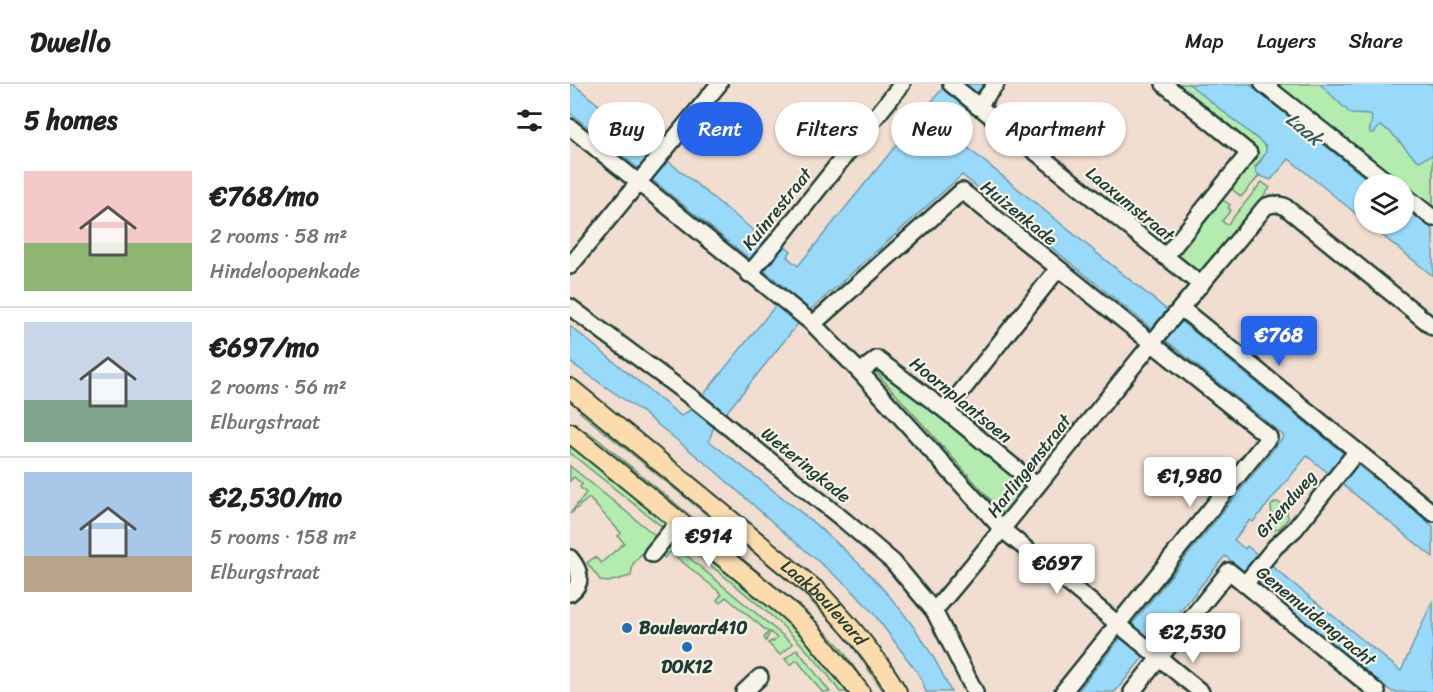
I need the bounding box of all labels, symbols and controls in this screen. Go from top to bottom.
text: Dwello [30,17,111,66]
text: Map [1185,22,1224,60]
text: Layers [1257,22,1316,60]
text: Share [1349,22,1403,60]
text: 5 homes [24,97,117,143]
chip: Buy [588,102,665,156]
chip: Rent [677,102,763,156]
chip: Filters [775,102,879,156]
chip: New [891,102,973,156]
chip: Apartment [985,102,1126,156]
water label: Laak [1277,103,1332,157]
icon: filters [513,104,546,137]
street label: Laaxumstraat [1078,158,1182,251]
street label: Kuinrestraat [733,160,821,258]
street label: Huizenkade [973,172,1065,254]
text: €768/mo [210,173,319,219]
map controls [1354,174,1414,234]
button: layers [1354,174,1414,234]
icon: home [72,195,144,267]
text: 2 rooms · 58 m² [210,219,347,254]
text: Hindeloopenkade [210,254,360,289]
pin: €768 [1243,316,1315,367]
text: €768 [1255,318,1303,353]
text: €697/mo [210,324,319,370]
icon: home [72,346,144,418]
street label: Hoornplantsoen [902,348,1020,452]
text: 2 rooms · 56 m² [210,370,347,405]
text: Elburgstraat [210,405,321,440]
street label: Harlingenstraat [978,407,1080,525]
street label: Weteringkade [754,418,858,512]
pin: €1,980 [1141,457,1239,508]
text: €1,980 [1158,459,1222,494]
street label: Griendweg [1247,462,1325,546]
text: €2,530/mo [210,474,342,520]
icon: home [72,496,144,568]
pin: €914 [673,517,745,568]
text: €914 [686,519,732,554]
text: 5 rooms · 158 m² [210,520,357,555]
pin: €697 [1021,544,1093,595]
text: €697 [1033,546,1081,581]
street label: Laakboulevard [773,551,877,654]
text: Elburgstraat [210,555,321,590]
street label: Genemuidengracht [1249,557,1384,675]
place label: Boulevard410 [639,612,748,644]
pin: €2,530 [1144,613,1242,664]
text: €2,530 [1160,615,1226,650]
marker: Boulevard410 [620,621,634,635]
marker: DOK12 [680,640,694,654]
place label: DOK12 [661,651,713,683]

